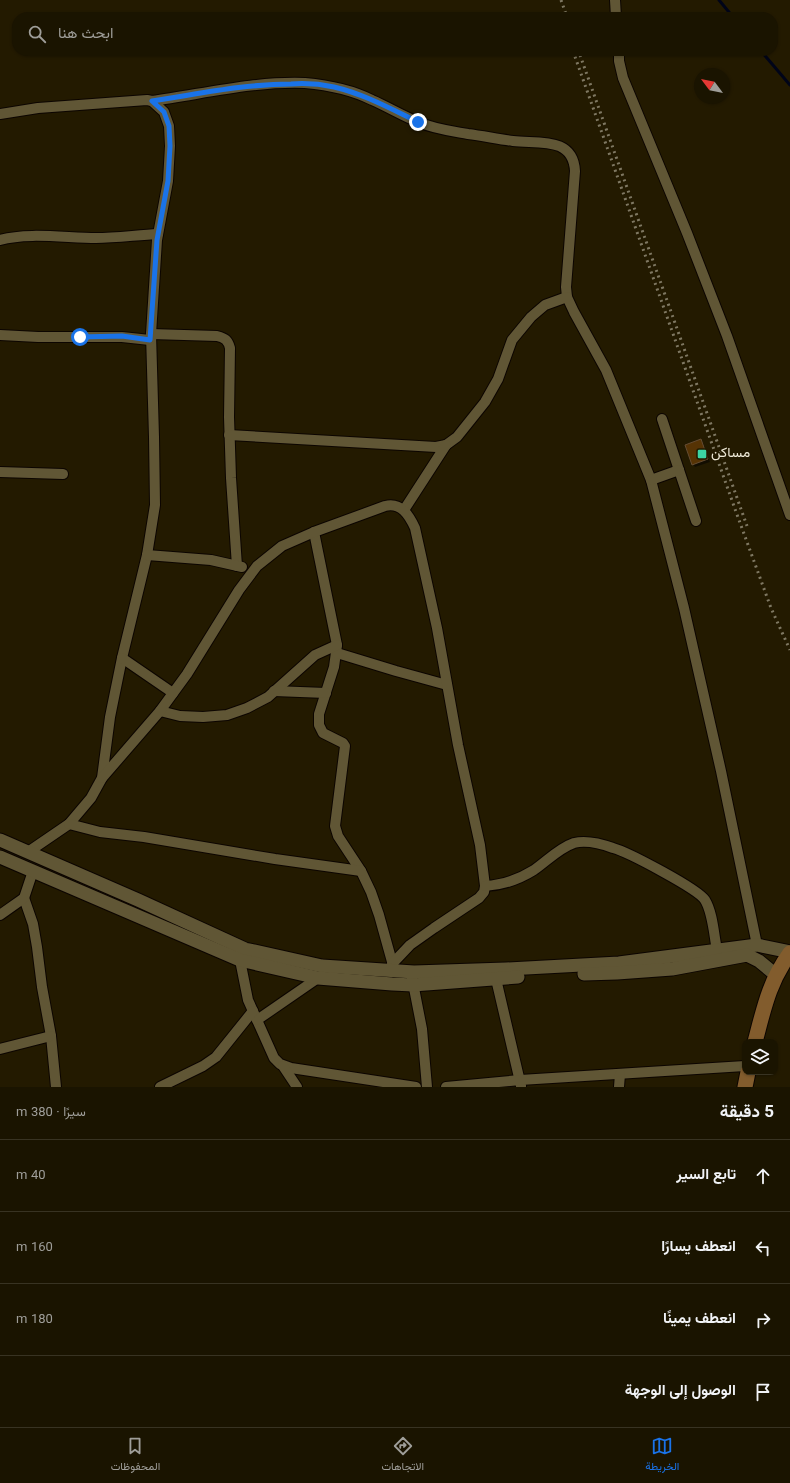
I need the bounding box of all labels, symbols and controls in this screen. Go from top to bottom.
search box [12,12,778,56]
icon: search [26,23,48,45]
text: ابحث هنا [58,23,114,46]
north arrow [694,68,730,104]
route end [409,113,427,131]
route start [71,328,89,346]
place label: مساكن [711,443,750,465]
marker: مساكن [696,448,708,460]
map controls [742,1039,778,1075]
button: layers [742,1039,778,1075]
text: 5 دقيقة [720,1100,774,1126]
text: سيرًا · 380 m [16,1103,86,1123]
text: تابع السير [676,1164,736,1187]
icon: ahead [752,1165,774,1187]
text: 40 m [16,1166,46,1186]
text: انعطف يسارًا [661,1236,736,1259]
icon: left [752,1237,774,1259]
text: 160 m [16,1238,53,1258]
text: انعطف يمينًا [663,1308,736,1331]
icon: right [752,1309,774,1331]
text: 180 m [16,1310,53,1330]
text: الوصول إلى الوجهة [625,1380,736,1403]
icon: arrive [752,1381,774,1403]
tab: المحفوظات [111,1435,160,1476]
tab: الاتجاهات [381,1435,424,1476]
tab: الخريطة [645,1435,679,1476]

